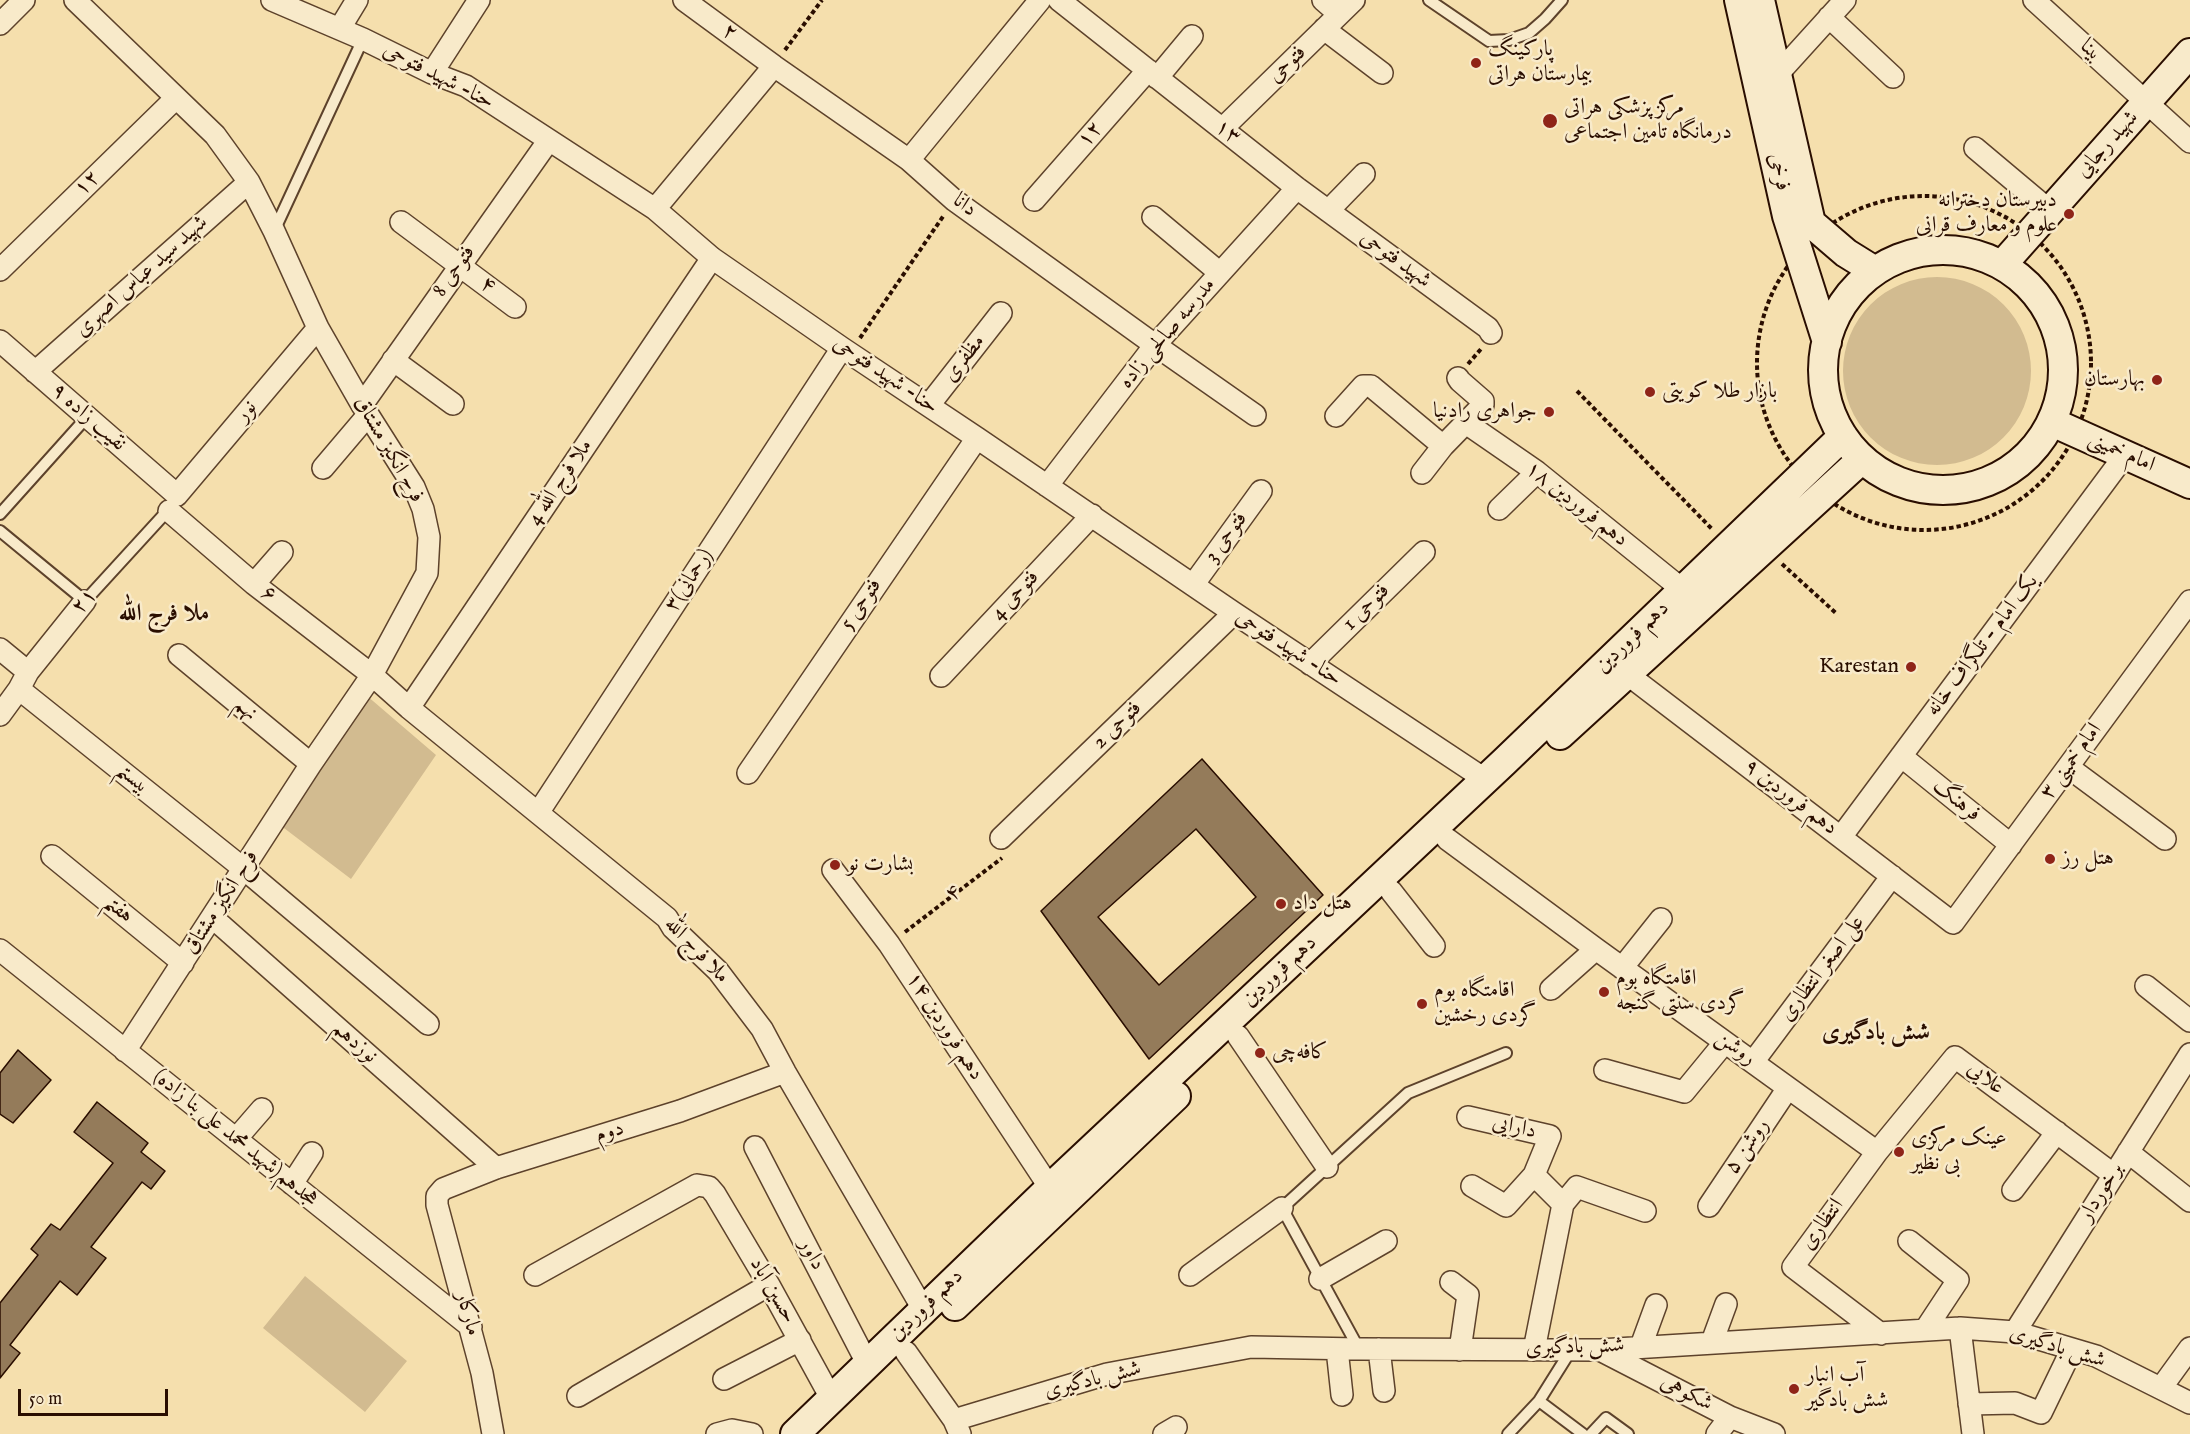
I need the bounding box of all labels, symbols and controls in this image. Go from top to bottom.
street label: ۲ [716,19,742,47]
street label: بینا [2073,34,2107,68]
place label: پارکینگ بیمارستان هراتی [1488,37,1592,88]
street label: حنا- شهید فتوحی [378,38,498,116]
street label: فتوحی [1263,40,1313,90]
marker: پارکینگ بیمارستان هراتی [1469,56,1483,70]
place label: مرکز پزشکی هراتی درمانگاه تامین اجتماعی [1564,95,1732,146]
street label: شهید رجایی [2071,106,2145,184]
marker: مرکز پزشکی هراتی درمانگاه تامین اجتماعی [1541,112,1559,130]
street label: ۱۳ [1209,115,1245,151]
street label: ۱۲ [1073,117,1109,153]
street label: فرخی [1761,150,1795,194]
street label: ۱۲ [70,166,106,202]
street label: دانا [947,188,981,224]
place label: دبیرستان دخترانه علوم و معارف قرانی [1916,188,2057,240]
marker: دبیرستان دخترانه علوم و معارف قرانی [2062,207,2076,221]
street label: شهید سید عباس اصهری [70,210,214,344]
street label: شهید فتوحی [1354,225,1436,295]
street label: فتوحی 8 [428,241,482,303]
street label: ۴ [474,272,500,300]
street label: مدرسه صالحی زاده [1114,273,1222,395]
street label: مظفری [938,330,992,388]
street label: حنا- شهید فتوحی [827,331,943,421]
place label: بهارستان [2084,367,2145,393]
marker: بهارستان [2150,373,2164,387]
street label: نقیب زاده ۹ [45,378,131,458]
place label: بازار طلا کویتی [1662,379,1777,405]
marker: بازار طلا کویتی [1643,385,1657,399]
street label: فرح انگیز مشتاق [347,392,429,508]
street label: نور [230,396,264,428]
place label: جواهری رادنیا [1433,399,1537,425]
marker: جواهری رادنیا [1542,405,1556,419]
street label: امام خمینی [2083,427,2159,479]
street label: 4 ملا فرج الله [523,435,599,531]
street label: دهم فروردین ۱۸ [1519,457,1633,553]
street label: فتوحی 3 [1200,507,1254,569]
street label: ۳(رحمانی) [660,544,720,618]
street label: فتوحی 4 [986,565,1046,627]
street label: یک امام - تلگراف خانه [1921,570,2045,722]
street label: فتوحی 5 [835,574,889,636]
street label: فتوحی 1 [1338,579,1396,637]
street label: ۶ [255,581,281,609]
street label: ۲۱ [67,584,103,620]
street label: دهم فروردین [1590,596,1676,680]
district label: ملا فرج الله [119,601,209,629]
street label: حنا- شهید فتوحی [1230,605,1346,693]
place label: Karestan [1819,654,1899,680]
marker: Karestan [1904,660,1918,674]
street label: نهم [228,692,262,728]
street label: فتوحی 2 [1088,696,1148,756]
street label: امام خمینی ۳ [2035,719,2109,805]
street label: دهم فروردین ۹ [1738,754,1842,842]
street label: بیستم [110,758,154,800]
street label: فرهنگ [1927,774,1985,828]
street label: فرح انگیز مشتاق [179,846,265,960]
place label: هتل رز [2062,846,2114,872]
place label: بشارت نو [847,852,913,878]
marker: هتل رز [2043,852,2057,866]
marker: بشارت نو [828,858,842,872]
street label: ۴ [941,880,967,908]
street label: هفتم [98,890,138,930]
place label: هتل داد [1293,891,1352,917]
marker: هتل داد [1274,897,1288,911]
street label: علی اصغر انتظاری [1775,911,1871,1027]
street label: ملا فرج الله [658,912,734,990]
street label: دهم فروردین [1237,931,1323,1013]
place label: اقامتگاه بوم گردی سنتی گنجه [1616,966,1745,1017]
street label: دهم فروردین ۱۴ [899,968,989,1086]
place label: اقامتگاه بوم گردی رخشین [1434,978,1536,1030]
marker: اقامتگاه بوم گردی سنتی گنجه [1597,985,1611,999]
marker: اقامتگاه بوم گردی رخشین [1415,997,1429,1011]
street label: نوزدهم [326,1016,382,1070]
district label: شش بادگیری [1822,1020,1930,1048]
street label: روشن [1710,1026,1760,1072]
place label: کافه‌چی [1272,1040,1328,1066]
marker: کافه‌چی [1253,1046,1267,1060]
street label: علایی [1961,1056,2009,1102]
street label: هجدهم(شهید محمد علی بنا زاده) [147,1064,323,1214]
street label: دارایی [1489,1110,1539,1146]
street label: روشن ۵ [1720,1114,1776,1180]
street label: دوم [592,1116,628,1150]
place label: عینک مرکزی بی نظیر [1911,1126,2007,1178]
marker: عینک مرکزی بی نظیر [1892,1145,1906,1159]
street label: برخوردار [2074,1159,2130,1227]
street label: انتظاری [1795,1194,1851,1256]
street label: داور [792,1235,830,1275]
street label: حسین آباد [742,1253,802,1329]
street label: دهم فروردین [884,1264,970,1348]
street label: مارکار [448,1289,486,1339]
street label: شش بادگیری [2006,1321,2108,1375]
street label: شش بادگیری [1525,1333,1625,1363]
street label: شش بادگیری [1042,1356,1144,1406]
place label: آب انبار شش بادگیر [1806,1363,1888,1414]
street label: شکوهی [1655,1370,1717,1418]
scale bar [21,1377,171,1415]
marker: آب انبار شش بادگیر [1787,1382,1801,1396]
text: 50 m [29,1388,62,1411]

